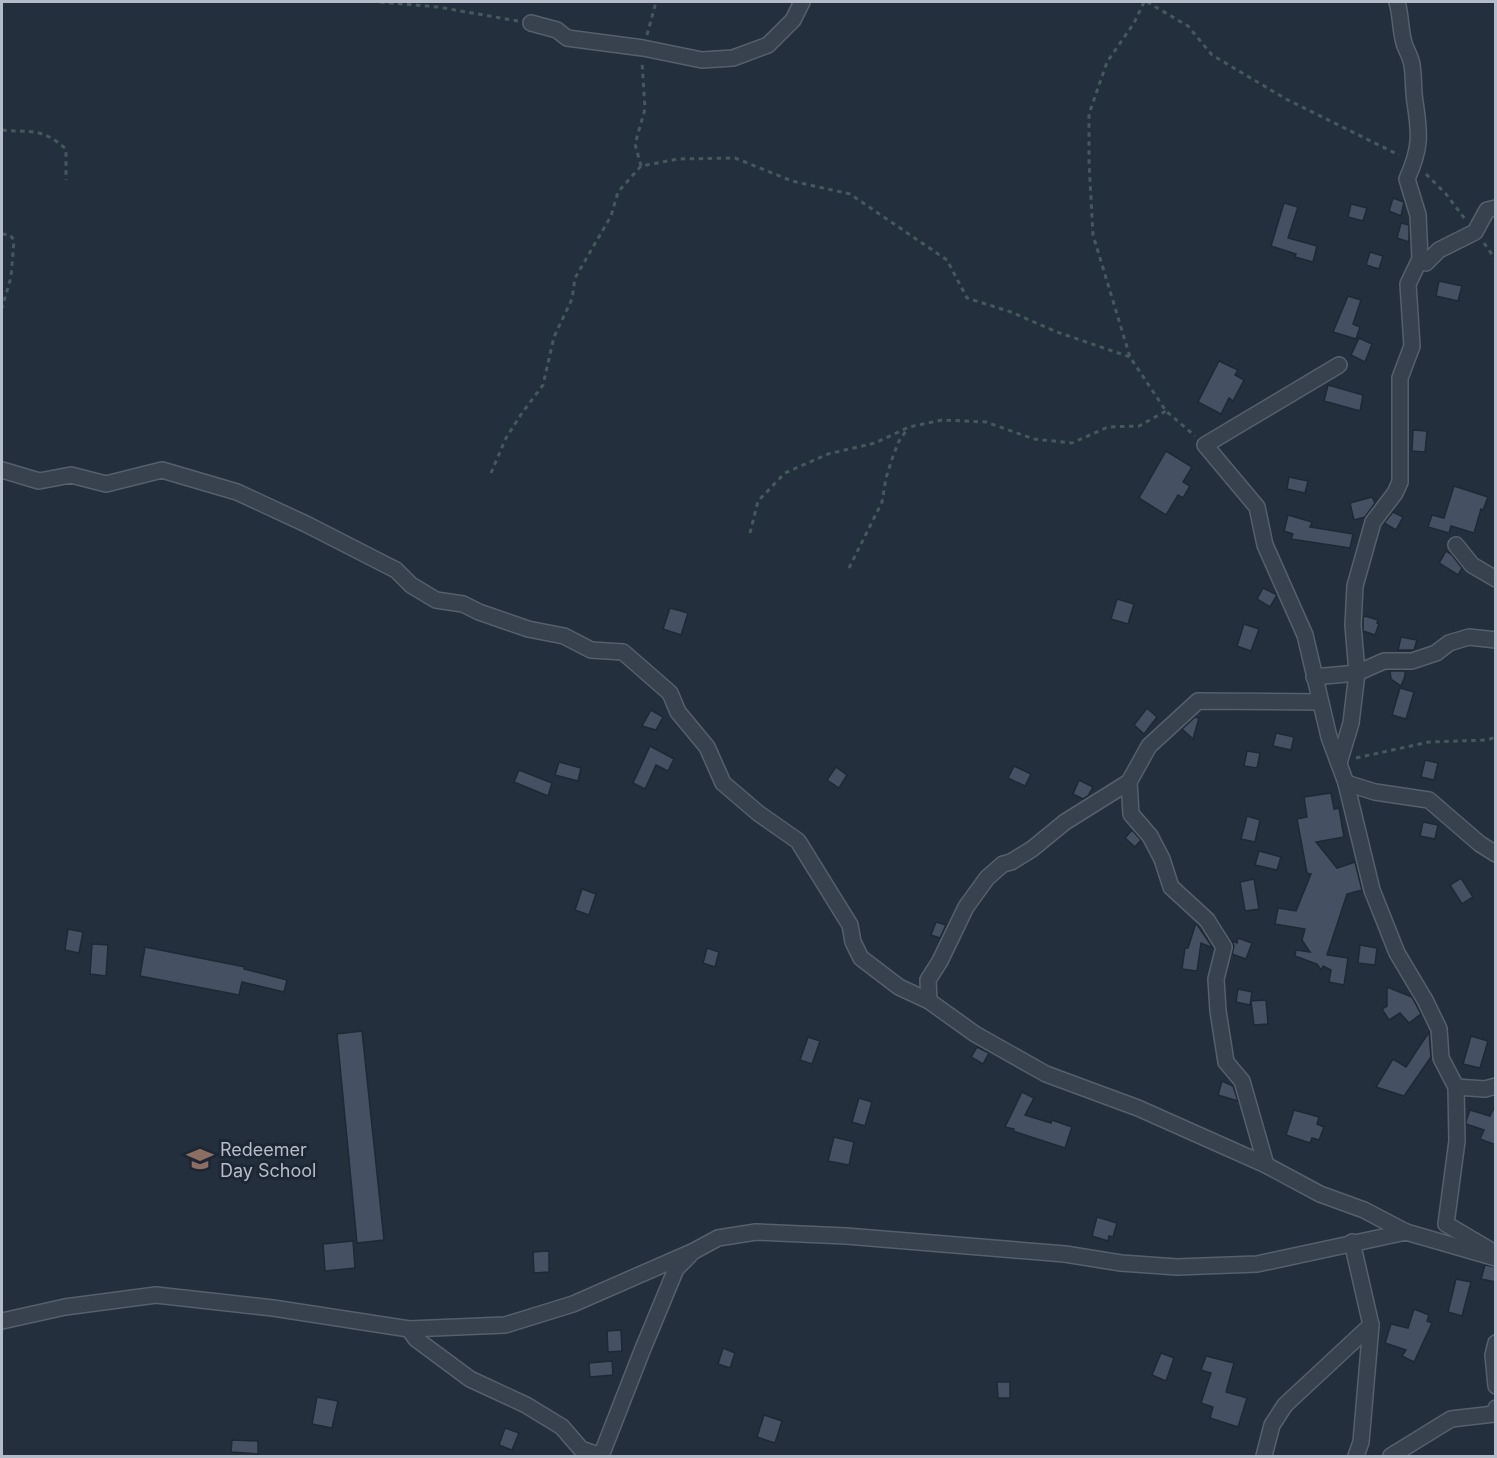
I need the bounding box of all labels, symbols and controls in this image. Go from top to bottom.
place label: Redeemer Day School [220,1139,316,1181]
school or university icon: Redeemer Day School [185,1144,215,1174]

